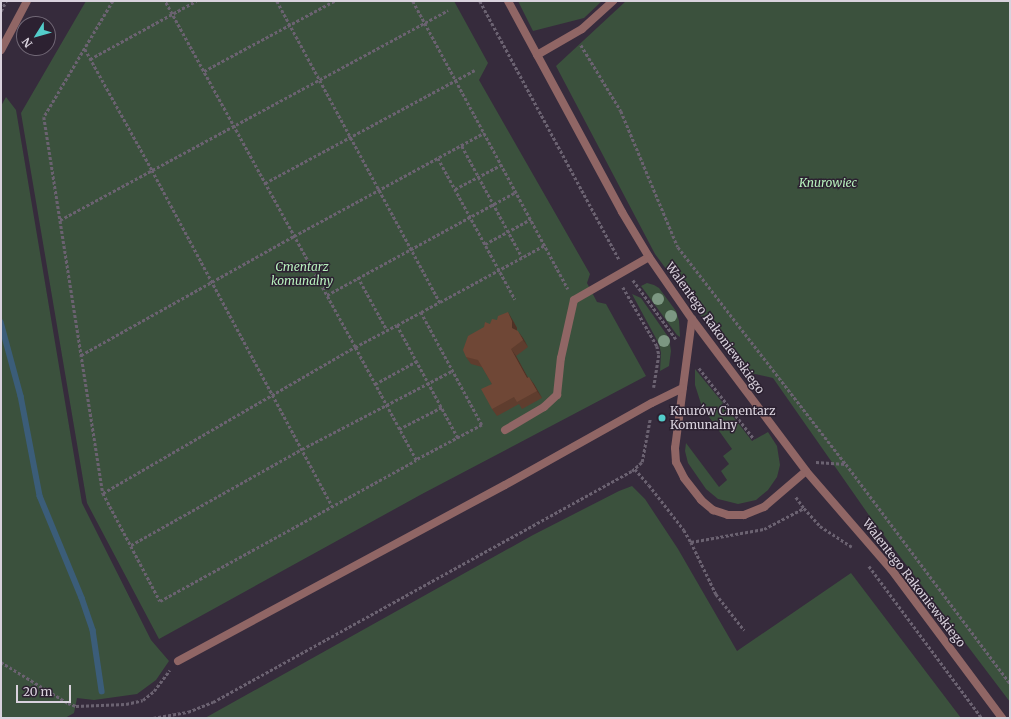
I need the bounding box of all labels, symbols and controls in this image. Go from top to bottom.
north arrow [16,16,56,56]
text: N [19,35,35,50]
park label: Knurowiec [799,176,857,190]
park label: Cmentarz komunalny [271,260,333,288]
street label: Walentego Rakoniewskiego [663,260,767,396]
place label: Knurów Cmentarz Komunalny [670,404,775,432]
marker: Knurów Cmentarz Komunalny [657,413,667,423]
street label: Walentego Rakoniewskiego [860,516,968,650]
scale bar [18,677,73,703]
text: 20 m [23,684,52,699]

